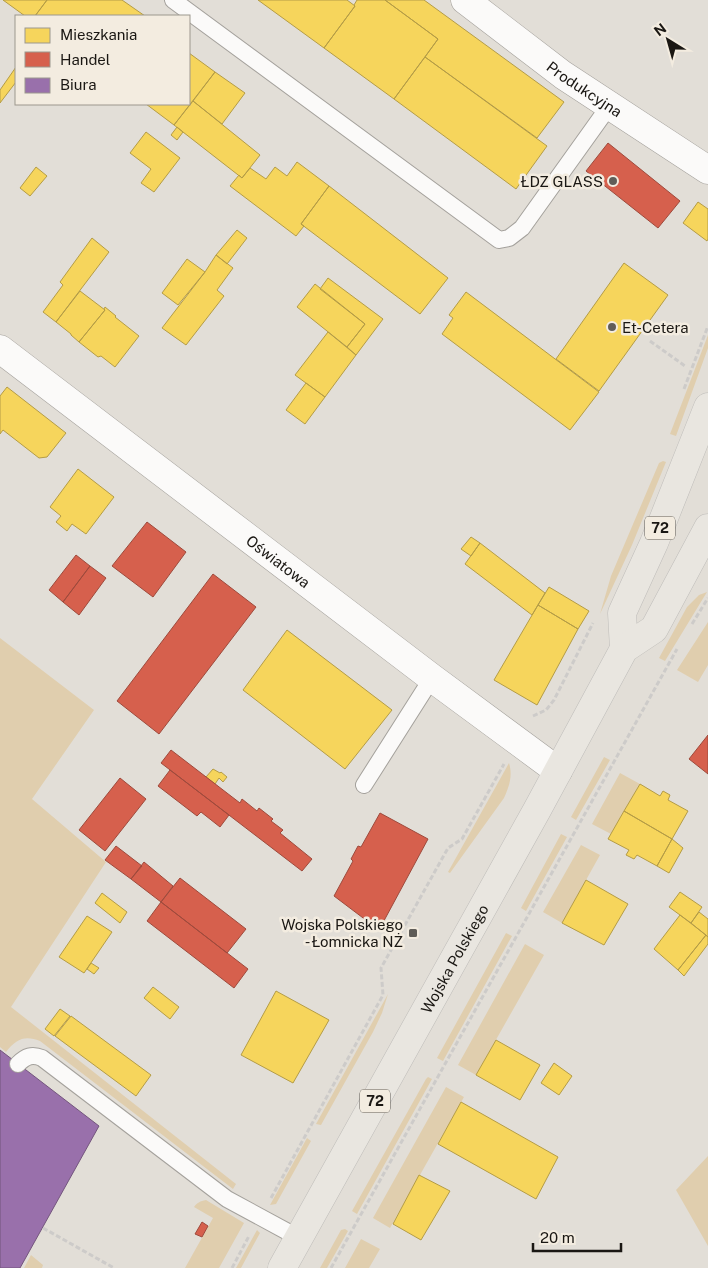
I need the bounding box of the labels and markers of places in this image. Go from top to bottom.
place label: ŁDZ GLASS [521,173,603,190]
marker: ŁDZ GLASS [607,175,619,187]
place label: Et-Cetera [622,319,688,336]
marker: Et-Cetera [606,321,618,333]
place label: Wojska Polskiego - Łomnicka NŻ [281,916,403,950]
marker: Wojska Polskiego - Łomnicka NŻ [407,927,419,939]

